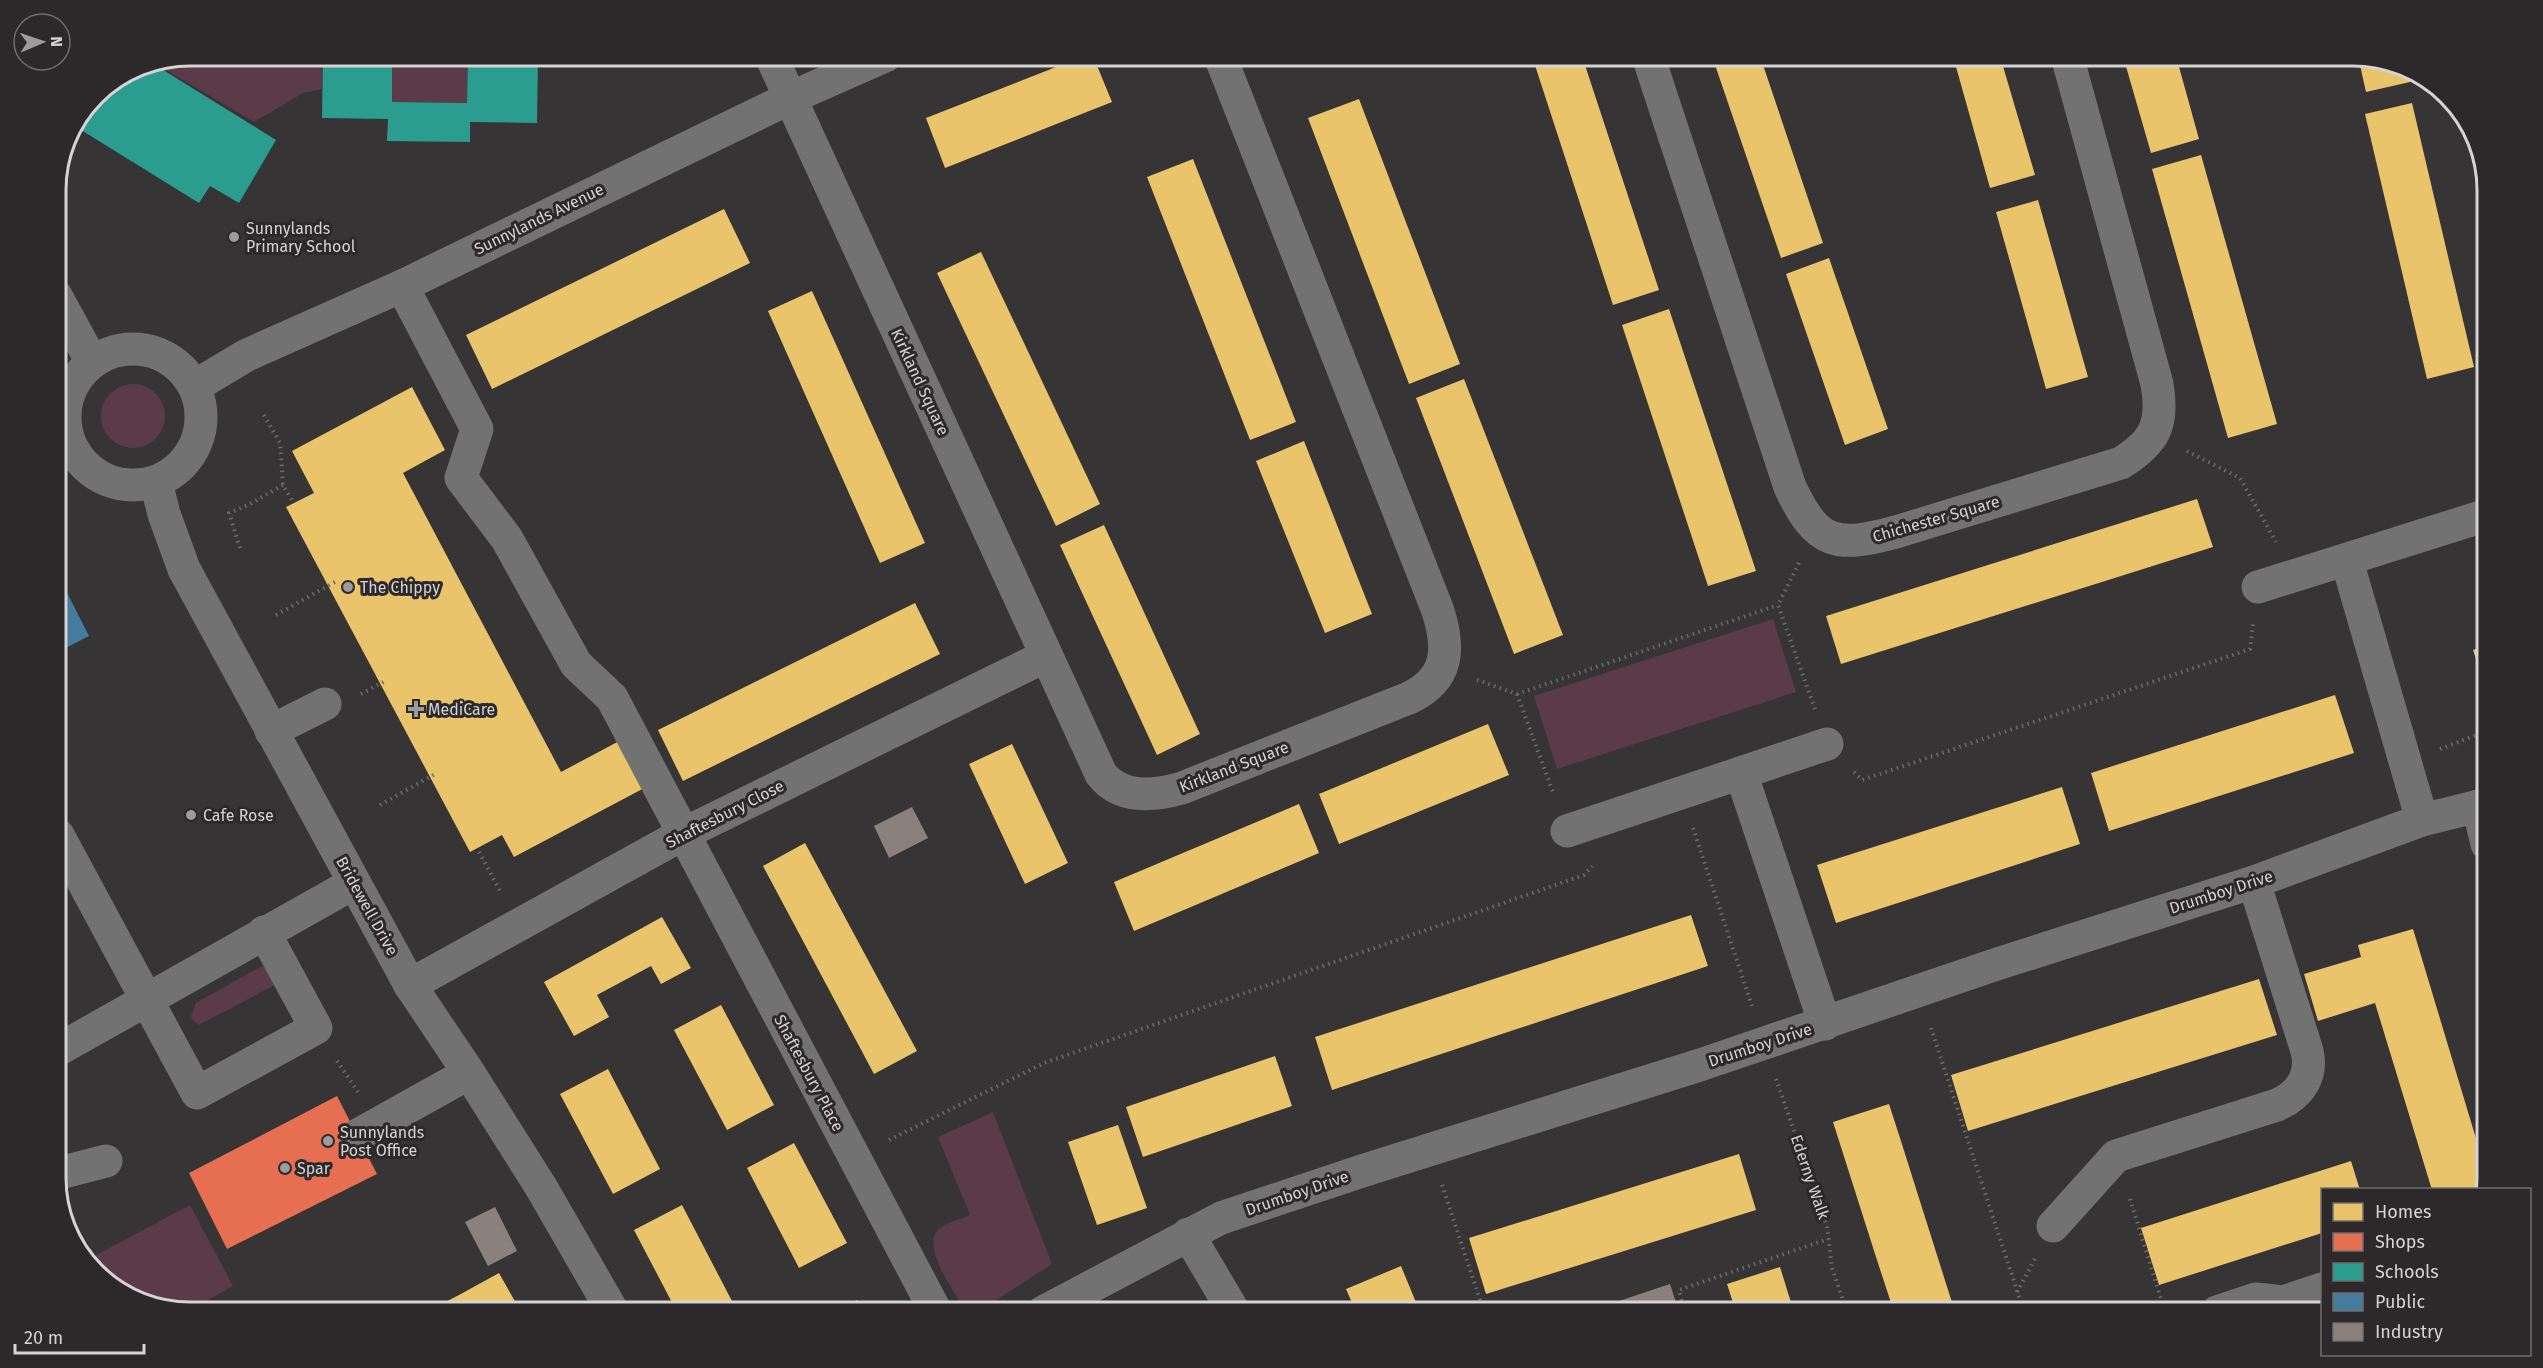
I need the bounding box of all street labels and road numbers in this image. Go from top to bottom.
street label: Sunnylands Avenue [471,179,607,259]
street label: Kirkland Square [887,326,953,438]
street label: Chichester Square [1870,492,2002,546]
street label: Kirkland Square [1177,737,1291,797]
street label: Shaftesbury Close [663,776,787,852]
street label: Bridewell Drive [332,853,402,959]
street label: Drumboy Drive [2167,866,2275,918]
street label: Shaftesbury Place [770,1011,848,1135]
street label: Drumboy Drive [1706,1019,1814,1071]
street label: Ederny Walk [1787,1132,1834,1223]
street label: Drumboy Drive [1243,1166,1351,1220]

